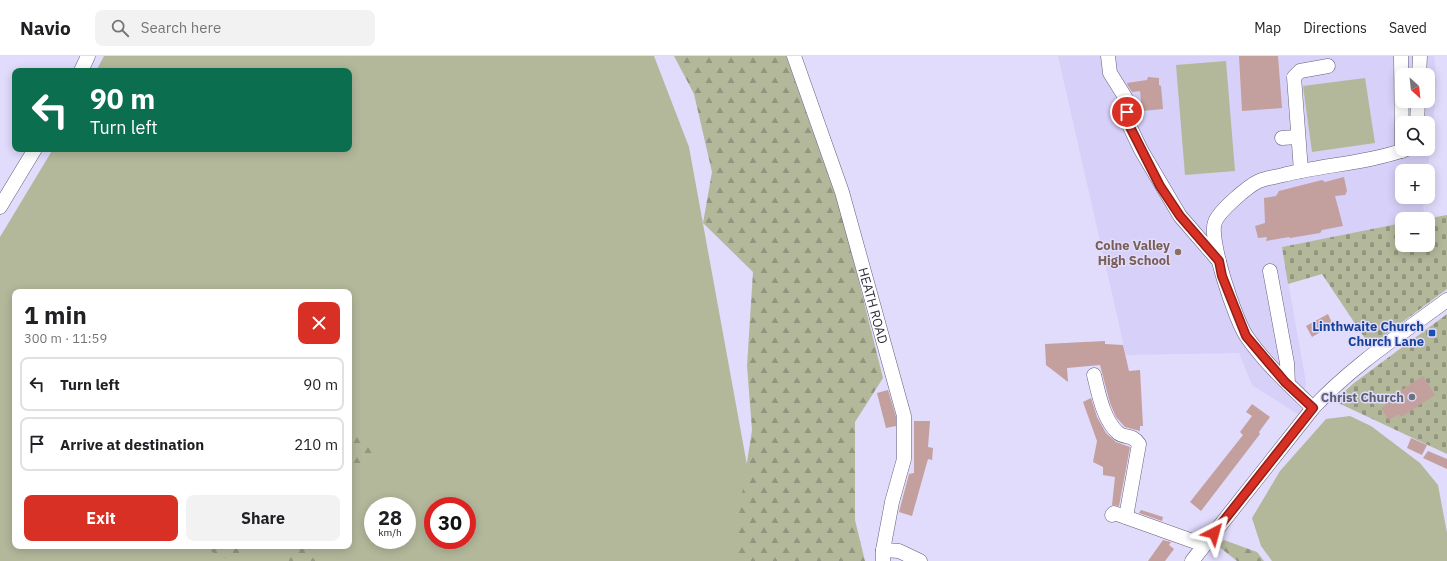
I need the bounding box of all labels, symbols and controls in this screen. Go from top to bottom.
search box [95,10,375,46]
text: Navio [20,16,71,40]
icon: search [109,17,131,39]
text: Search here [141,18,221,37]
text: Map [1254,19,1281,37]
text: Directions [1303,19,1367,37]
text: Saved [1389,19,1427,37]
north arrow [1395,68,1435,108]
map controls [1395,68,1435,252]
text: 90 m [90,80,155,117]
icon: left [24,84,76,136]
pin [1110,95,1144,129]
icon: arrive [1116,101,1138,123]
text: Turn left [90,116,158,139]
button: search [1395,116,1435,156]
button: + [1395,164,1435,204]
button: − [1395,212,1435,252]
place label: Colne Valley High School [1095,237,1170,269]
marker: Colne Valley High School [1173,247,1183,257]
street label: HEATH ROAD [854,266,892,346]
text: 1 min [24,299,87,331]
button: close [298,302,340,344]
place label: Linthwaite Church Church Lane [1312,318,1424,350]
marker: Linthwaite Church Church Lane [1427,328,1437,338]
text: 300 m · 11:59 [24,330,107,347]
icon: left [26,373,48,395]
text: Turn left [60,375,120,394]
text: 90 m [303,375,338,394]
place label: Christ Church [1321,389,1404,406]
marker: Christ Church [1407,392,1417,402]
icon: arrive [26,433,48,455]
text: Arrive at destination [60,435,204,454]
text: 210 m [294,435,338,454]
button: Exit [24,495,178,541]
button: Share [186,495,340,541]
speed limit sign: 30 [424,497,476,549]
text: 28 [378,504,402,531]
position arrow [1193,512,1235,554]
text: km/h [378,526,402,539]

